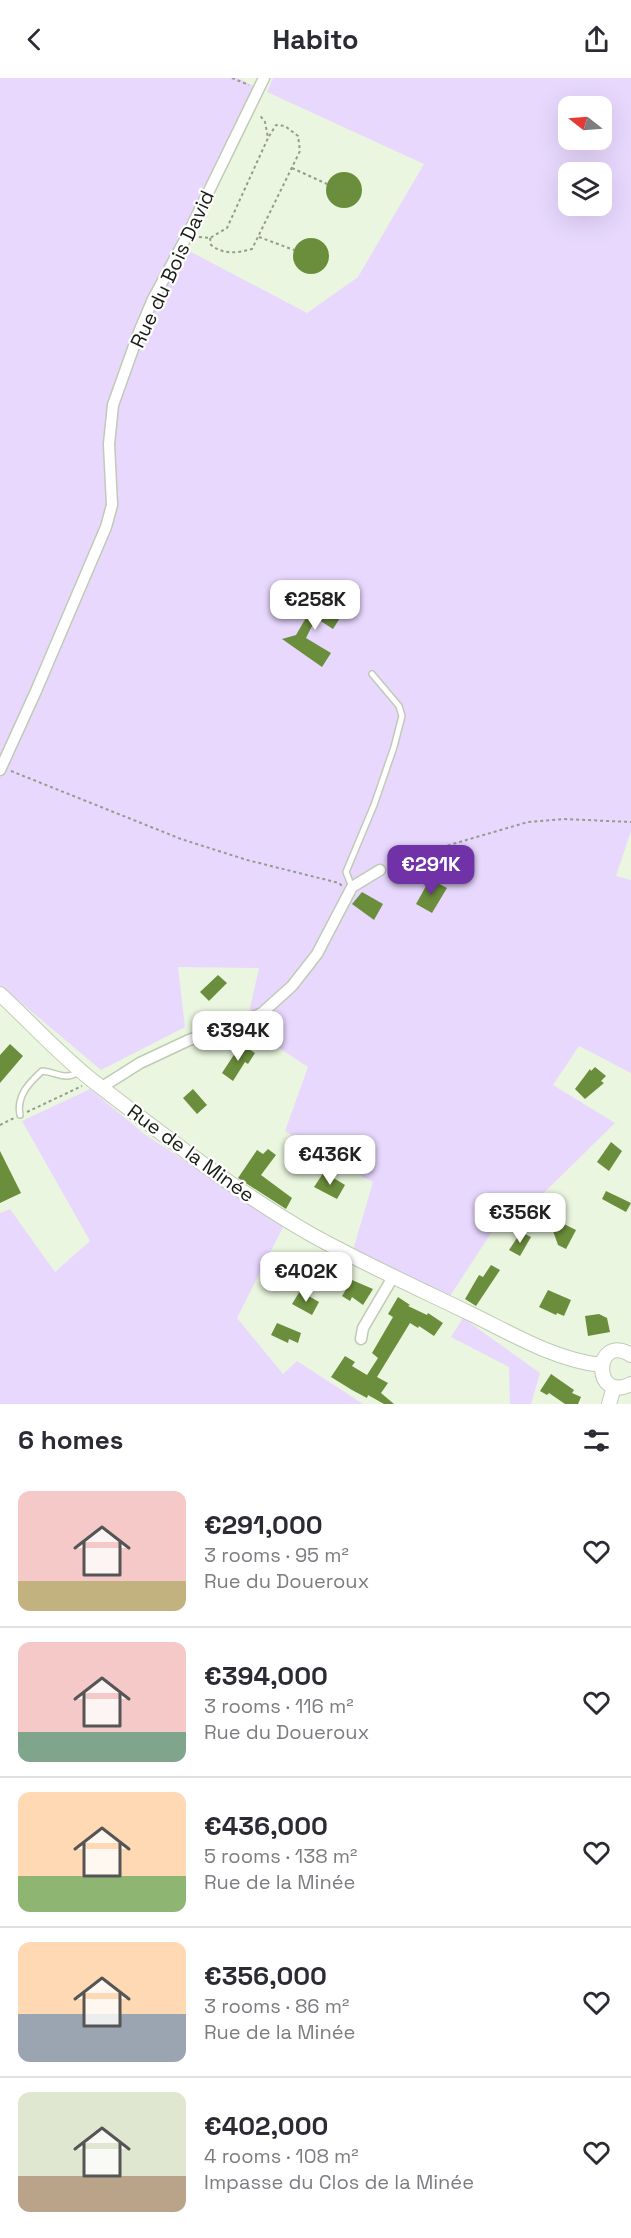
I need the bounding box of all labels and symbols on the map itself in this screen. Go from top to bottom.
north arrow [558,96,612,150]
street label: Rue du Bois David [124,186,220,352]
pin: €258K [273,580,357,631]
pin: €291K [389,845,473,896]
pin: €394K [196,1011,280,1062]
street label: Rue de la Minée [122,1098,260,1208]
pin: €436K [288,1135,372,1186]
pin: €356K [478,1193,562,1244]
pin: €402K [264,1252,348,1303]

